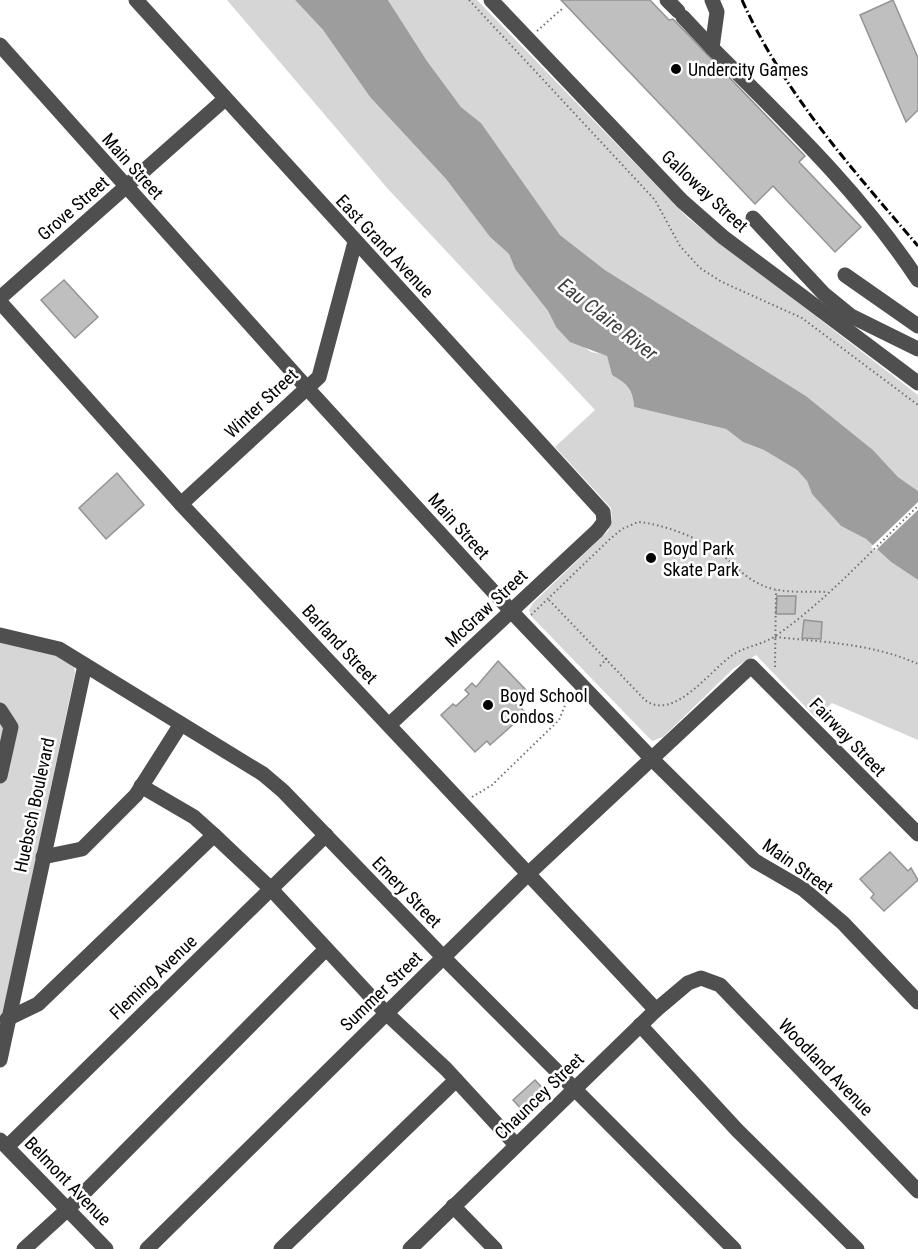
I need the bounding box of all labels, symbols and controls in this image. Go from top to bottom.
place label: Undercity Games [688,59,808,80]
marker: Undercity Games [669,62,683,76]
street label: Main Street [98,129,168,203]
street label: Galloway Street [657,146,753,236]
street label: Grove Street [33,171,113,245]
street label: East Grand Avenue [332,190,438,302]
water label: Eau Claire River [554,273,663,366]
street label: Winter Street [220,364,302,442]
street label: Main Street [424,489,494,563]
place label: Boyd Park Skate Park [663,538,739,580]
marker: Boyd Park Skate Park [644,551,658,565]
street label: McGraw Street [441,565,531,651]
street label: Barland Street [298,600,382,688]
place label: Boyd School Condos [500,685,588,727]
street label: Fairway Street [805,693,891,781]
marker: Boyd School Condos [481,698,495,712]
street label: Huebsch Boulevard [9,736,59,874]
street label: Main Street [759,834,837,898]
street label: Emery Street [368,852,446,932]
street label: Fleming Avenue [105,930,201,1024]
street label: Summer Street [336,947,426,1035]
street label: Woodland Avenue [774,1014,878,1120]
street label: Chauncey Street [490,1048,588,1144]
street label: Belmont Avenue [21,1132,115,1230]

